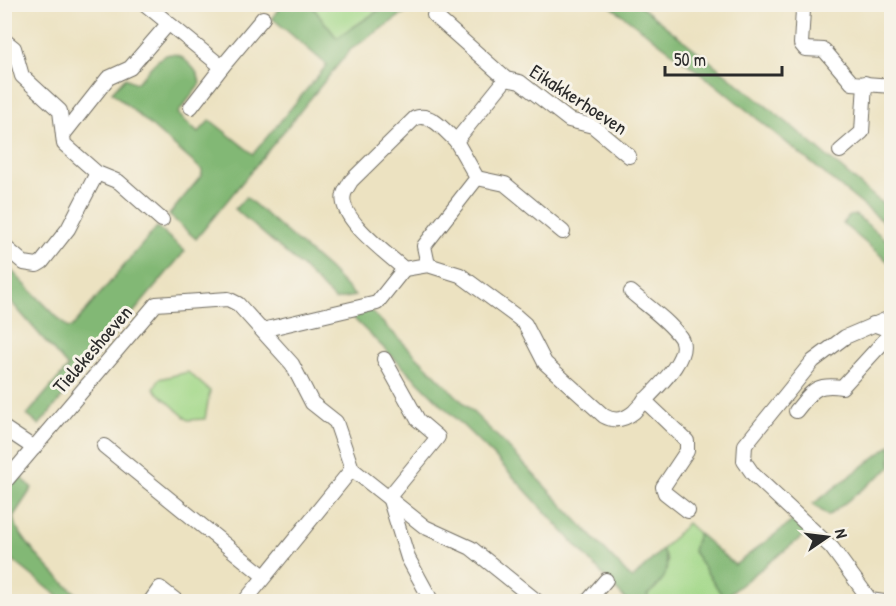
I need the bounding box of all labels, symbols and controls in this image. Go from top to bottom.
scale bar [665,39,782,77]
text: 50 m [674,47,706,72]
street label: Eikakkerhoeven [525,57,633,141]
street label: Tielekeshoeven [46,299,138,399]
north arrow [797,507,857,567]
text: N [830,527,853,541]

